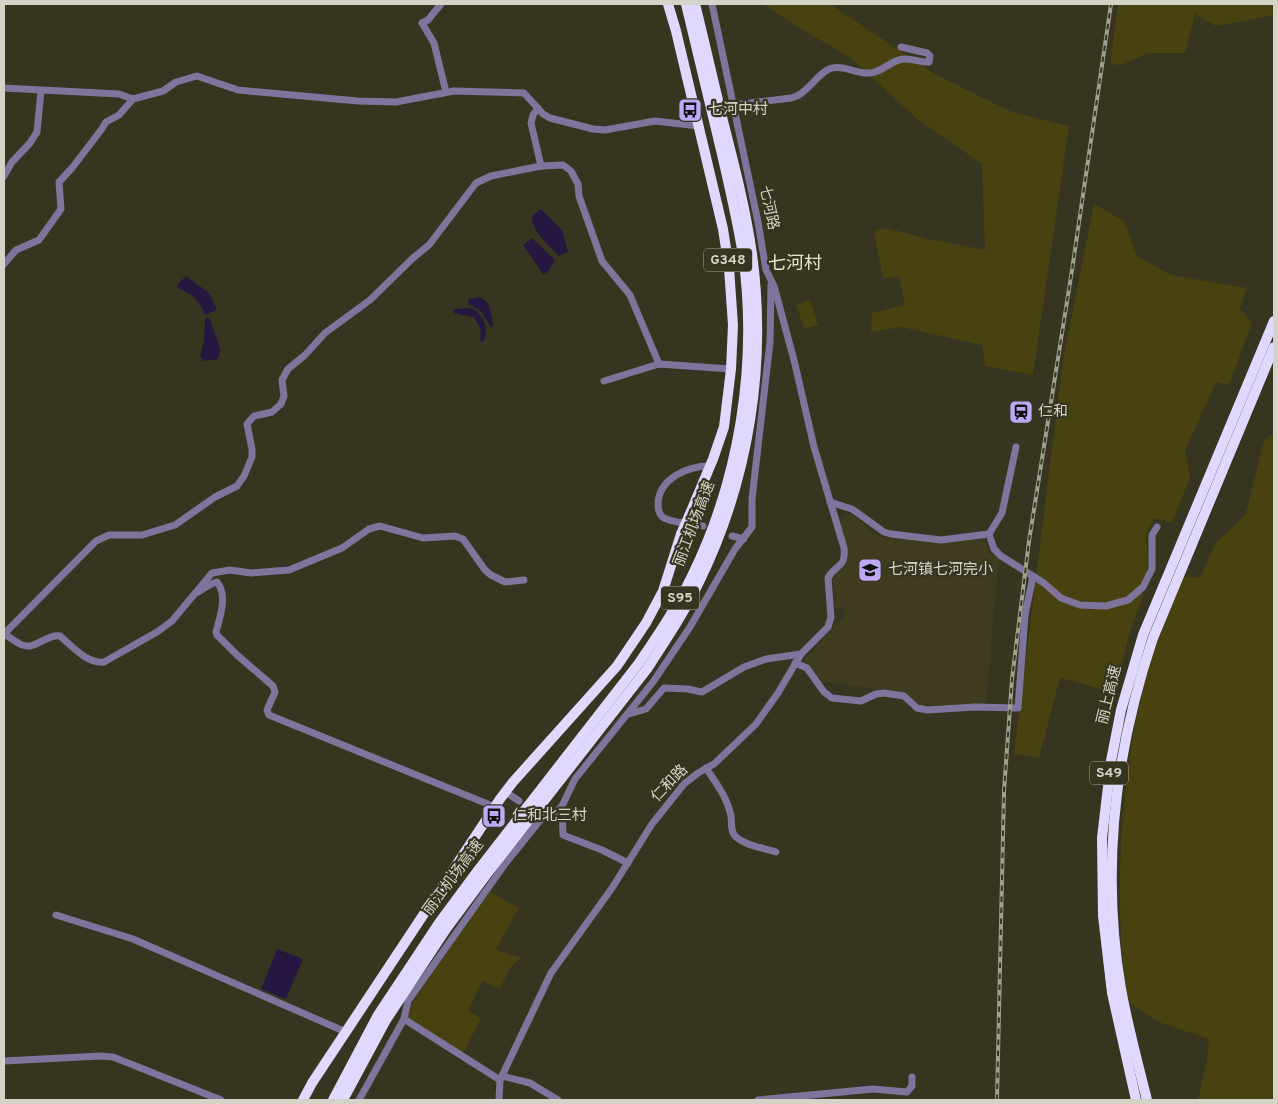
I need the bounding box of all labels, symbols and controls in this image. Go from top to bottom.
bus stop icon: 七河中村 [677,97,703,123]
place label: 七河中村 [708,100,768,120]
street label: 七河路 [754,184,782,232]
road number: G348 [704,248,752,272]
district label: 七河村 [768,253,822,276]
station icon: 仁和 [1008,399,1034,425]
place label: 仁和 [1038,403,1068,422]
street label: 丽江机场高速 [670,479,720,569]
school or university icon: 七河镇七河完小 [857,557,883,583]
place label: 七河镇七河完小 [888,561,993,580]
road number: S95 [661,586,699,610]
street label: 丽上高速 [1094,664,1126,726]
street label: 仁和路 [648,761,692,807]
road number: S49 [1090,761,1128,784]
bus stop icon: 仁和北三村 [481,803,507,829]
place label: 仁和北三村 [512,806,587,826]
street label: 丽江机场高速 [419,836,489,920]

